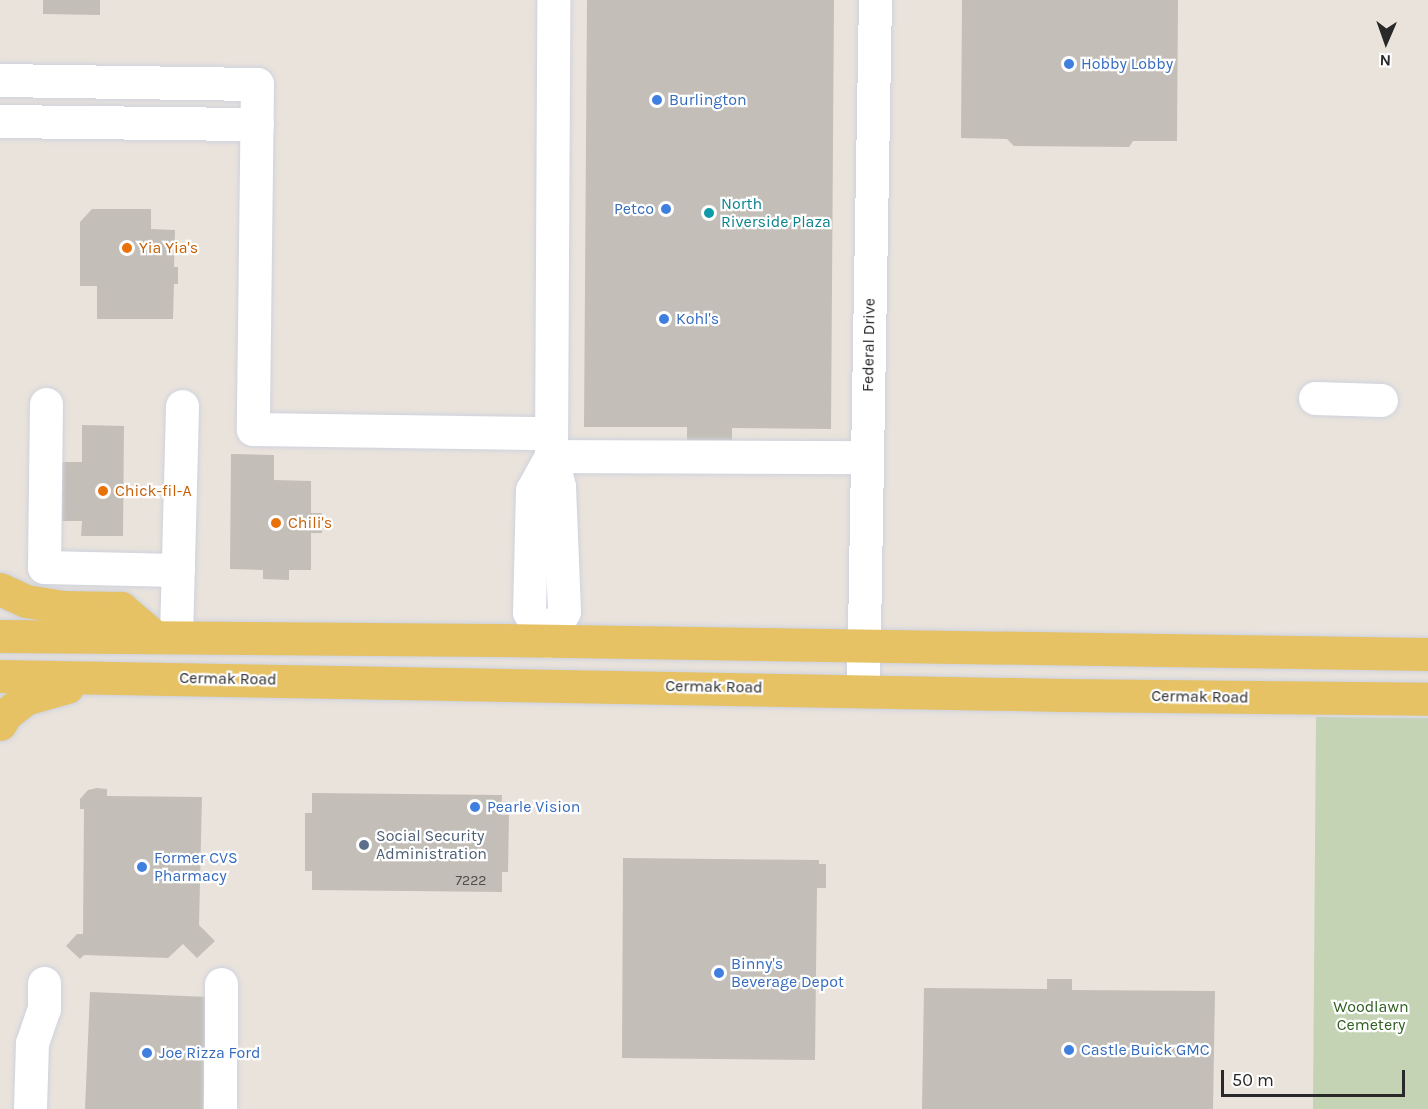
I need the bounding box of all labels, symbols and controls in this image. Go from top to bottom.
north arrow [1356,12,1416,72]
text: N [1379,51,1391,70]
place label: Hobby Lobby [1081,54,1173,74]
marker: Hobby Lobby [1062,57,1076,71]
place label: Burlington [669,90,747,110]
marker: Burlington [650,93,664,107]
place label: North Riverside Plaza [721,194,831,232]
place label: Petco [614,199,654,219]
marker: Petco [659,202,673,216]
marker: North Riverside Plaza [702,206,716,220]
place label: Yia Yia's [139,238,198,258]
marker: Yia Yia's [120,241,134,255]
street label: Federal Drive [859,298,879,392]
place label: Kohl's [676,309,719,329]
marker: Kohl's [657,312,671,326]
place label: Chick-fil-A [115,481,192,501]
marker: Chick-fil-A [96,484,110,498]
place label: Chili's [288,513,332,533]
marker: Chili's [269,516,283,530]
street label: Cermak Road [179,669,277,689]
street label: Cermak Road [665,677,763,697]
street label: Cermak Road [1151,687,1249,707]
place label: Pearle Vision [487,797,581,817]
marker: Pearle Vision [468,800,482,814]
place label: Social Security Administration [376,826,487,864]
marker: Social Security Administration [357,838,371,852]
place label: Former CVS Pharmacy [154,848,238,886]
marker: Former CVS Pharmacy [135,860,149,874]
house number: 7222 [456,873,486,889]
place label: Binny's Beverage Depot [731,954,844,992]
marker: Binny's Beverage Depot [712,966,726,980]
park label: Woodlawn Cemetery [1333,997,1409,1035]
place label: Castle Buick GMC [1081,1040,1210,1060]
place label: Joe Rizza Ford [159,1043,261,1063]
marker: Castle Buick GMC [1062,1043,1076,1057]
marker: Joe Rizza Ford [140,1046,154,1060]
scale bar [1224,1058,1408,1096]
text: 50 m [1232,1069,1274,1091]

